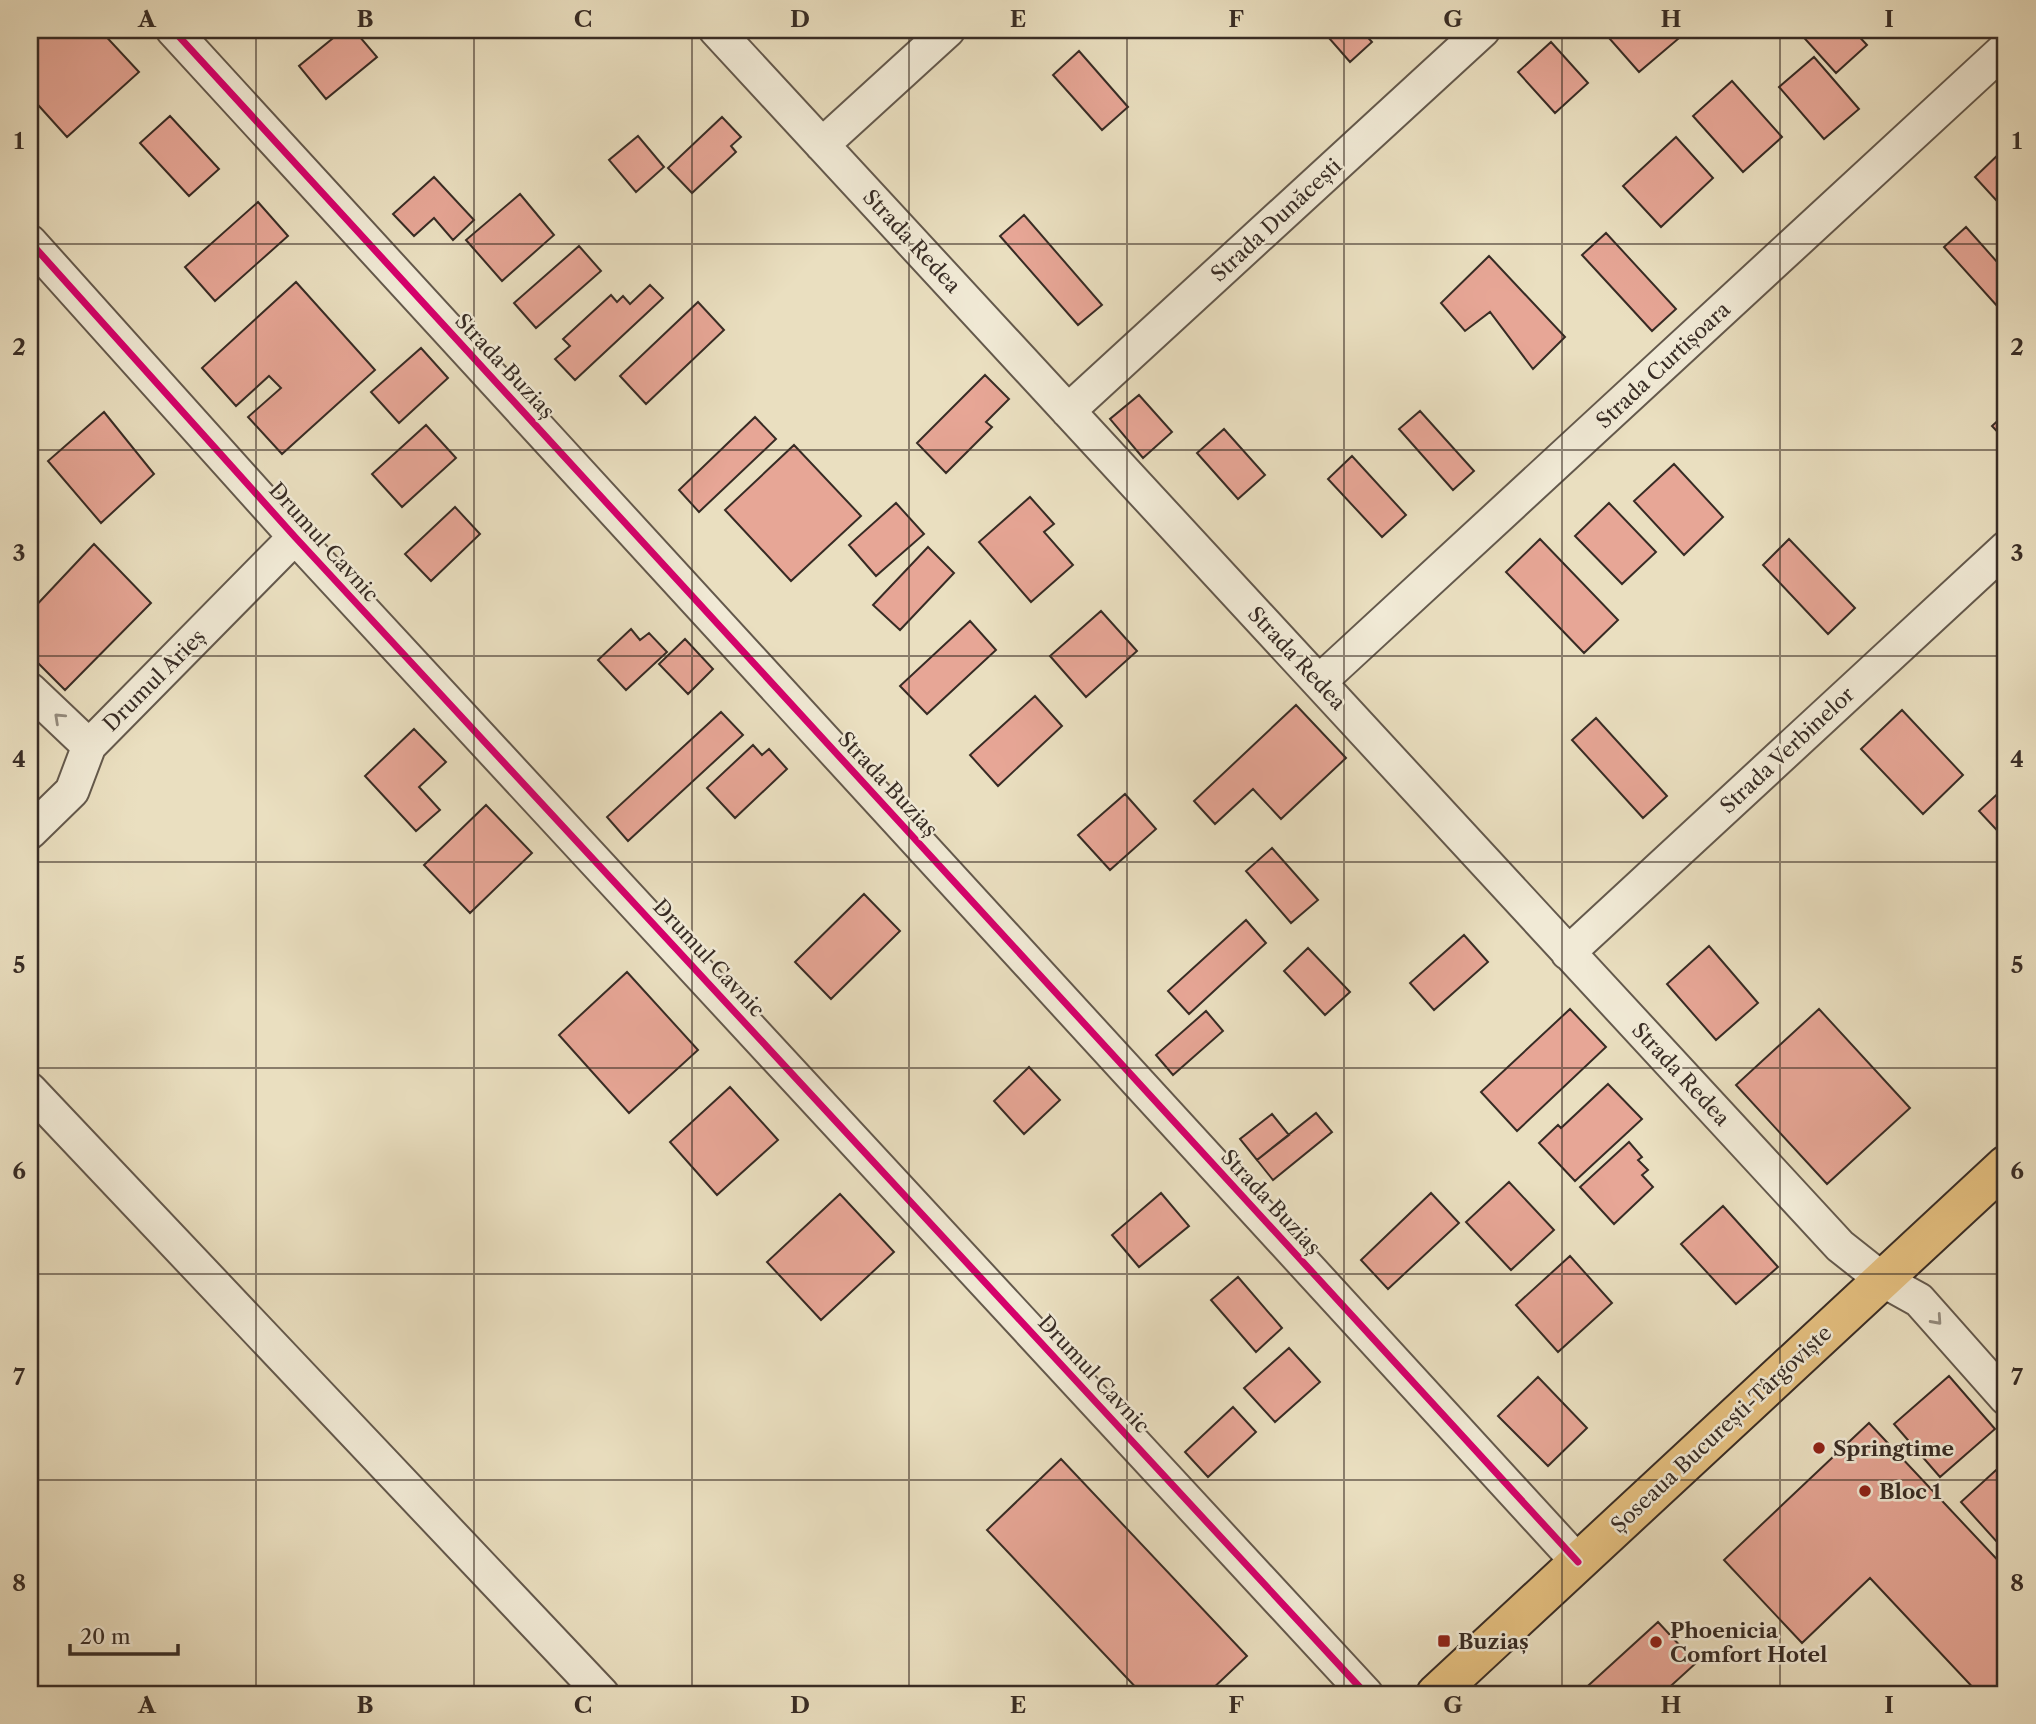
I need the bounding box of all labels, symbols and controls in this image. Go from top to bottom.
text: A [137,5,157,33]
text: B [356,5,374,33]
text: C [574,5,592,33]
text: D [790,5,810,33]
text: E [1010,5,1026,33]
text: F [1228,5,1244,33]
text: G [1443,5,1463,33]
text: H [1661,5,1682,33]
text: I [1884,5,1894,33]
text: 1 [14,127,25,155]
text: 1 [2012,127,2023,155]
street label: Strada Dunăcești [1206,153,1346,287]
street label: Strada Redea [858,184,967,298]
street label: Strada Curtișoara [1591,296,1736,433]
street label: Strada Buziaș [450,308,560,424]
text: 2 [12,333,26,361]
text: 2 [2010,333,2024,361]
street label: Drumul Cavnic [264,477,384,607]
text: 3 [13,539,26,567]
text: 3 [2011,539,2024,567]
street label: Strada Redea [1243,601,1352,715]
street label: Drumul Arieș [98,624,210,736]
street label: Strada Verbinelor [1715,681,1859,818]
one-way arrow [55,713,68,726]
street label: Strada Buziaș [833,726,943,842]
text: 4 [12,745,26,773]
text: 4 [2010,745,2024,773]
street label: Drumul Cavnic [648,894,770,1022]
text: 5 [13,951,25,979]
text: 5 [2011,951,2023,979]
street label: Strada Redea [1627,1017,1736,1131]
street label: Strada Buziaș [1216,1144,1326,1260]
text: 6 [12,1157,26,1185]
text: 6 [2010,1157,2024,1185]
street label: Drumul Cavnic [1033,1310,1155,1438]
one-way arrow [1928,1312,1941,1325]
street label: Șoseaua București-Târgoviște [1606,1320,1836,1538]
text: 7 [13,1363,25,1391]
text: 7 [2011,1363,2023,1391]
place label: Springtime [1833,1436,1954,1461]
marker: Springtime [1811,1440,1827,1456]
place label: Bloc 1 [1879,1479,1942,1504]
marker: Bloc 1 [1857,1483,1873,1499]
text: 8 [12,1569,26,1597]
text: 8 [2010,1569,2024,1597]
scale bar [70,1612,178,1656]
place label: Phoenicia Comfort Hotel [1670,1618,1827,1667]
text: 20 m [80,1624,131,1649]
place label: Buziaș [1458,1629,1529,1655]
marker: Buziaș [1436,1633,1452,1649]
marker: Phoenicia Comfort Hotel [1648,1634,1664,1650]
text: A [137,1691,157,1719]
text: B [356,1691,374,1719]
text: C [574,1691,592,1719]
text: D [790,1691,810,1719]
text: E [1010,1691,1026,1719]
text: F [1228,1691,1244,1719]
text: G [1443,1691,1463,1719]
text: H [1661,1691,1682,1719]
text: I [1884,1691,1894,1719]

